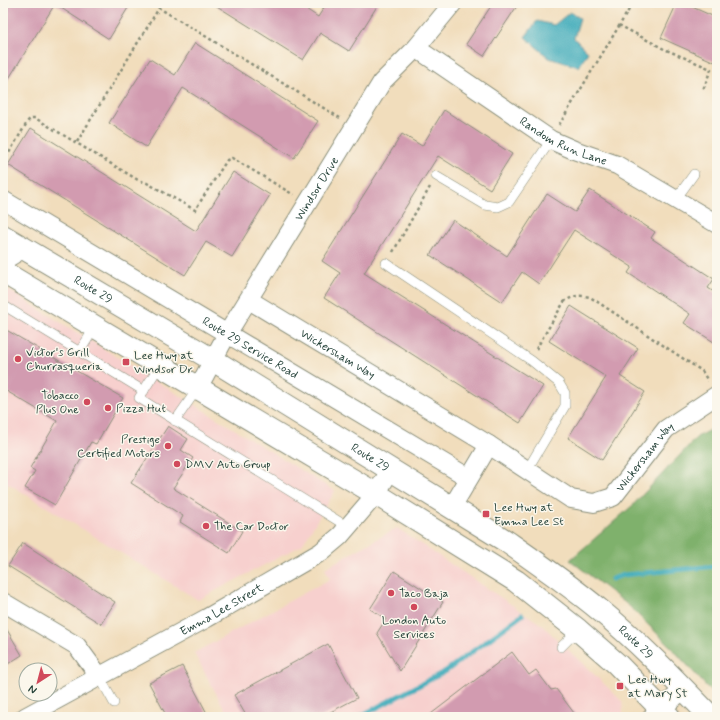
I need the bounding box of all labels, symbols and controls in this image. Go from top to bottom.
street label: Random Run Lane [516,114,609,170]
street label: Windsor Drive [291,154,343,224]
street label: Route 29 [71,273,115,308]
street label: Route 29 Service Road [199,314,301,383]
street label: Wickersham Way [297,326,378,383]
place label: Victor's Grill Churrasqueria [26,345,103,375]
place label: Lee Hwy at Windsor Dr [134,348,193,378]
marker: Victor's Grill Churrasqueria [13,354,23,364]
marker: Lee Hwy at Windsor Dr [121,357,131,367]
place label: Tobacco Plus One [36,388,79,418]
marker: Tobacco Plus One [82,397,92,407]
place label: Pizza Hut [116,401,166,417]
marker: Pizza Hut [103,403,113,413]
street label: Wickersham Way [613,419,677,496]
place label: Prestige Certified Motors [77,432,160,462]
street label: Route 29 [348,440,392,476]
marker: Prestige Certified Motors [163,441,173,451]
place label: DMV Auto Group [185,457,271,473]
marker: DMV Auto Group [172,459,182,469]
place label: Lee Hwy at Emma Lee St [494,500,564,530]
marker: Lee Hwy at Emma Lee St [481,509,491,519]
place label: The Car Doctor [214,519,289,535]
marker: The Car Doctor [201,521,211,531]
street label: Emma Lee Street [178,580,266,640]
place label: Taco Baja [399,586,449,602]
marker: Taco Baja [386,588,396,598]
marker: London Auto Services [409,602,419,612]
place label: London Auto Services [382,613,446,643]
street label: Route 29 [614,622,656,663]
north arrow [18,662,58,702]
place label: Lee Hwy at Mary St [628,672,688,702]
text: N [26,681,40,697]
marker: Lee Hwy at Mary St [615,681,625,691]

